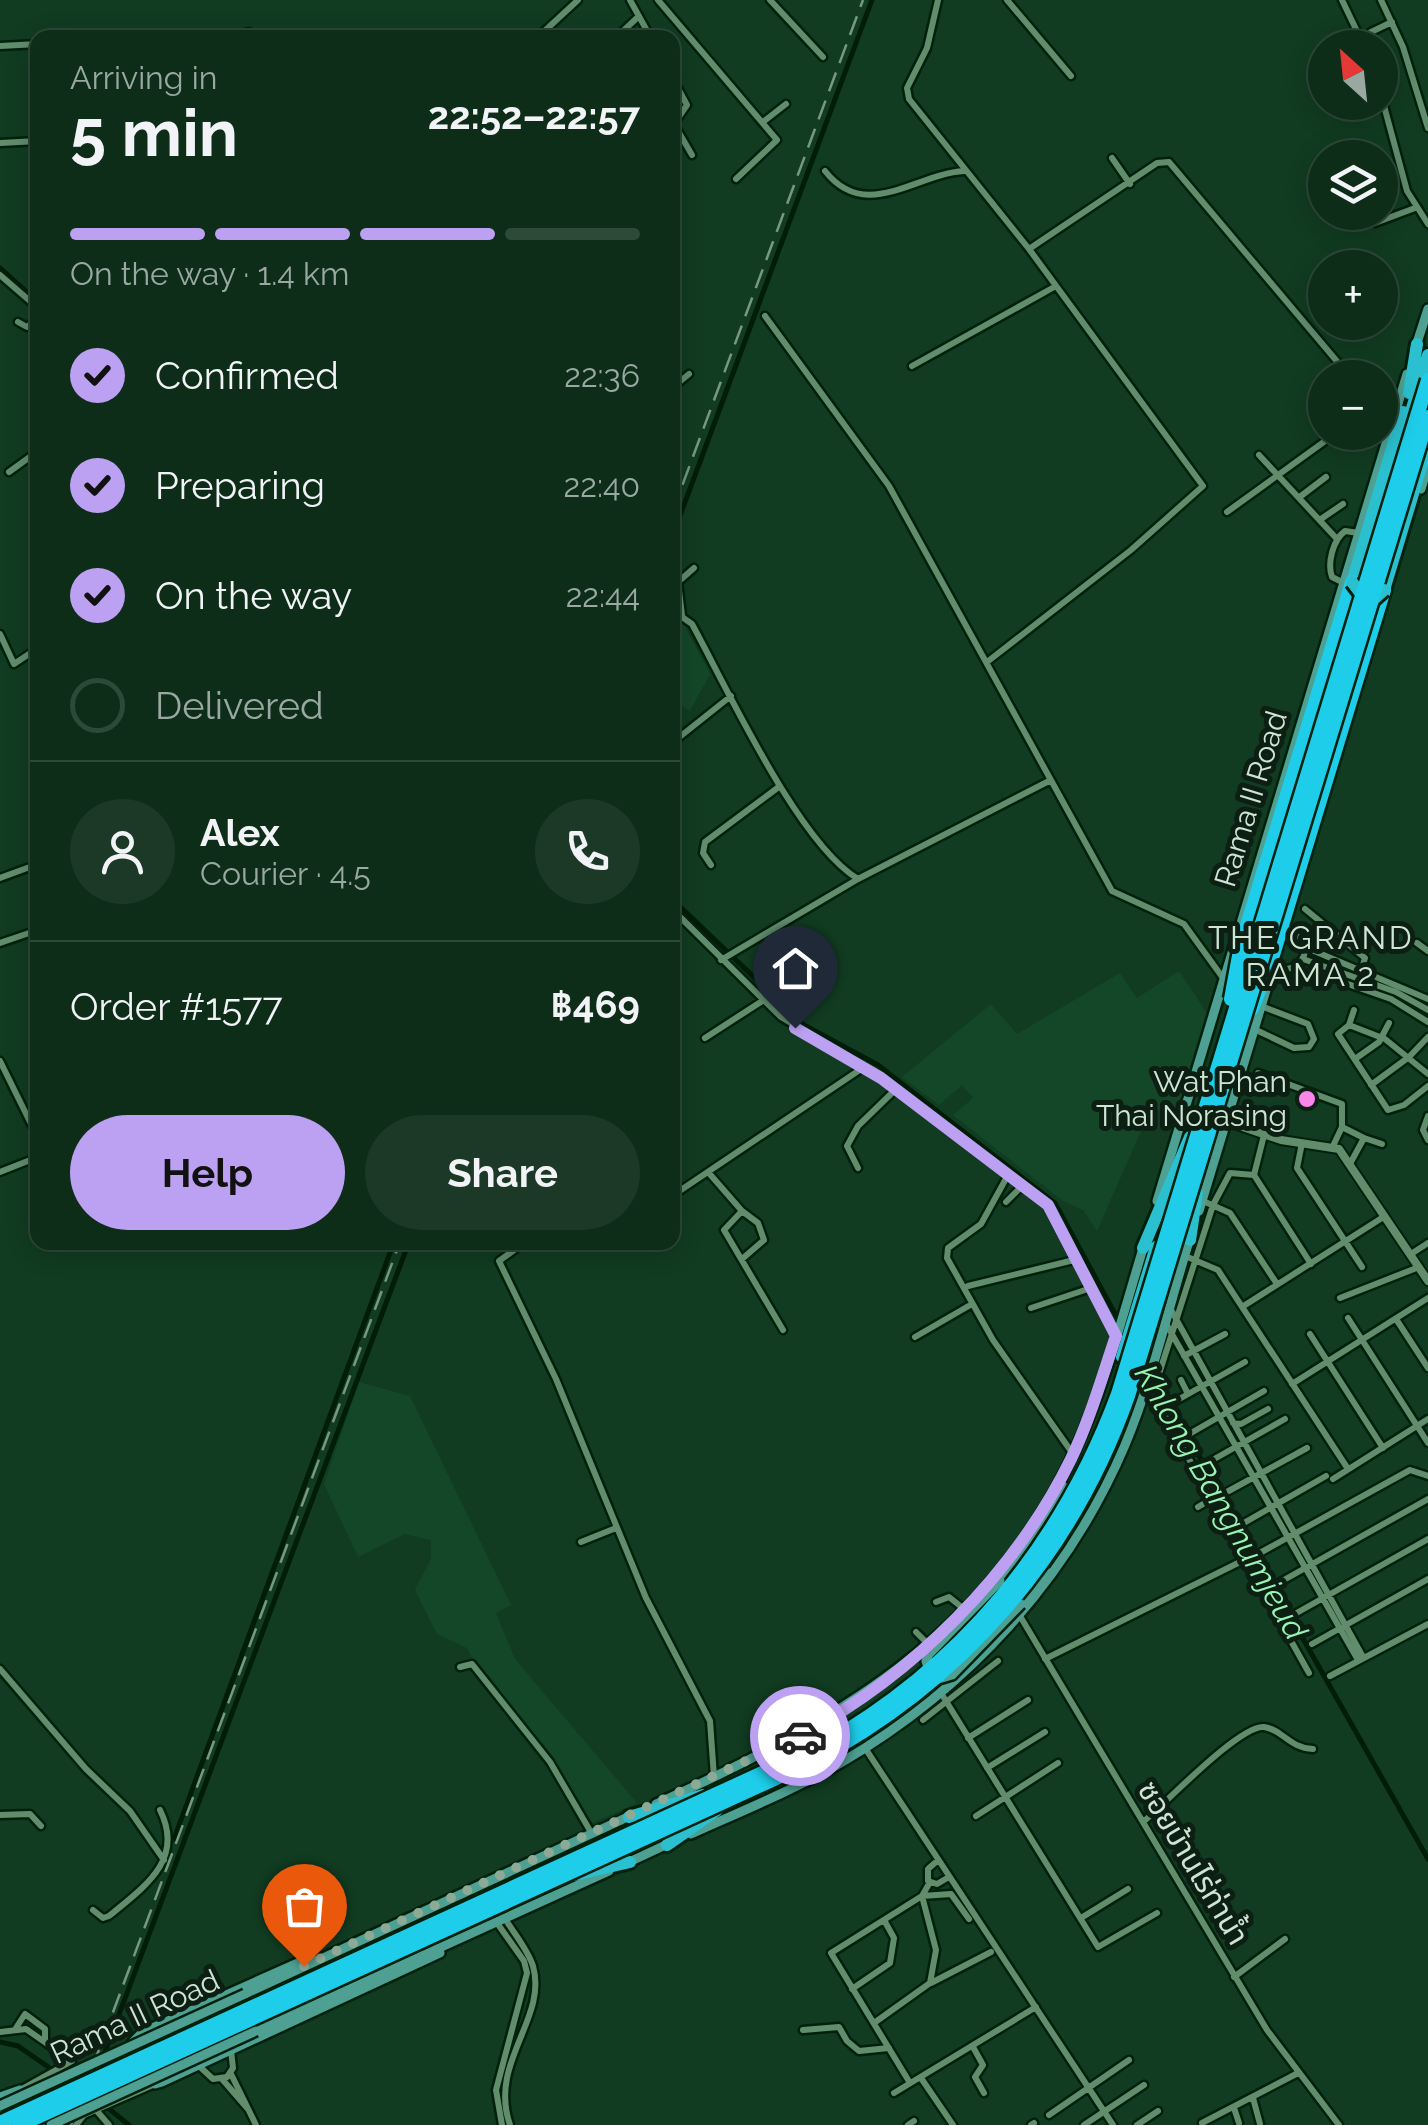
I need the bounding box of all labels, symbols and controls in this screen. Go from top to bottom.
north arrow [1308,30,1398,120]
map controls [1308,30,1398,450]
text: Arriving in [70,59,217,96]
text: 22:52–22:57 [428,93,640,138]
text: 5 min [70,95,238,171]
button: layers [1308,140,1398,230]
button: + [1308,250,1398,340]
text: On the way · 1.4 km [70,255,349,292]
icon: check [70,348,125,403]
text: Confirmed [155,353,339,398]
text: 22:36 [564,357,640,394]
button: − [1308,360,1398,450]
icon: check [70,458,125,513]
text: Preparing [155,463,325,508]
text: 22:40 [564,467,640,504]
icon: check [70,568,125,623]
text: On the way [155,573,352,618]
text: 22:44 [566,577,640,614]
text: Delivered [155,683,324,728]
street label: Rama II Road [1207,707,1294,891]
button: person [70,799,175,904]
button: phone [535,799,640,904]
text: Alex [200,810,280,855]
text: Courier · 4.5 [200,855,371,892]
district label: THE GRAND RAMA 2 [1208,919,1414,993]
pin [753,926,838,1029]
icon: home [768,941,823,996]
text: ฿469 [551,982,640,1027]
text: Order #1577 [70,984,283,1029]
place label: Wat Phan Thai Norasing [1096,1064,1287,1133]
marker: Wat Phan Thai Norasing [1296,1088,1318,1110]
button: Help [70,1115,345,1230]
button: Share [365,1115,640,1230]
water label: Khlong Bangnumjeud [1128,1358,1316,1646]
courier [750,1686,850,1786]
icon: car [773,1709,828,1764]
street label: ซอยบ้านไร่ท่าน้ำ [1131,1773,1259,1951]
pin [262,1864,347,1967]
icon: bag [277,1879,332,1934]
street label: Rama II Road [45,1962,225,2071]

